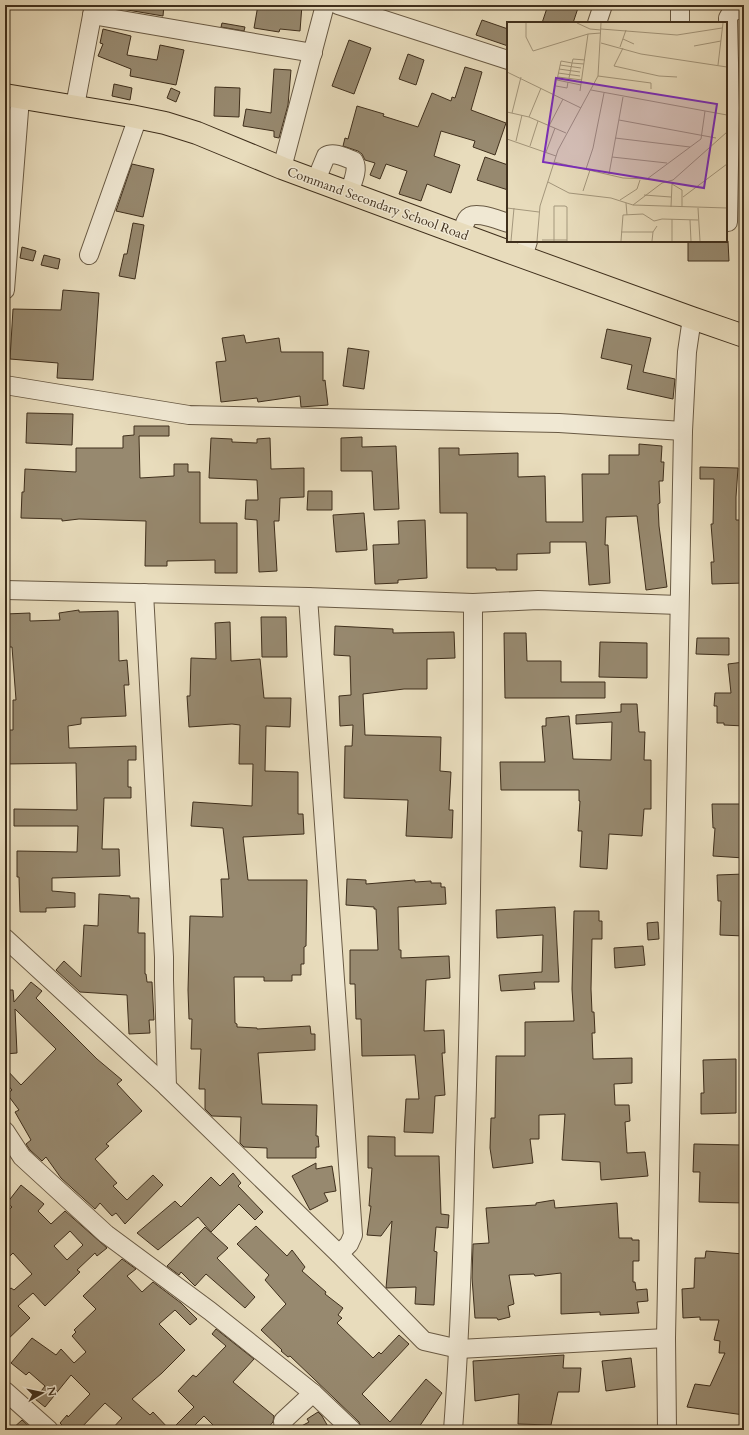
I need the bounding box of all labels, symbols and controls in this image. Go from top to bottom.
inset map [507,22,727,242]
street label: Command Secondary School Road [284,163,471,245]
north arrow [22,1373,62,1413]
text: N [43,1386,60,1398]

